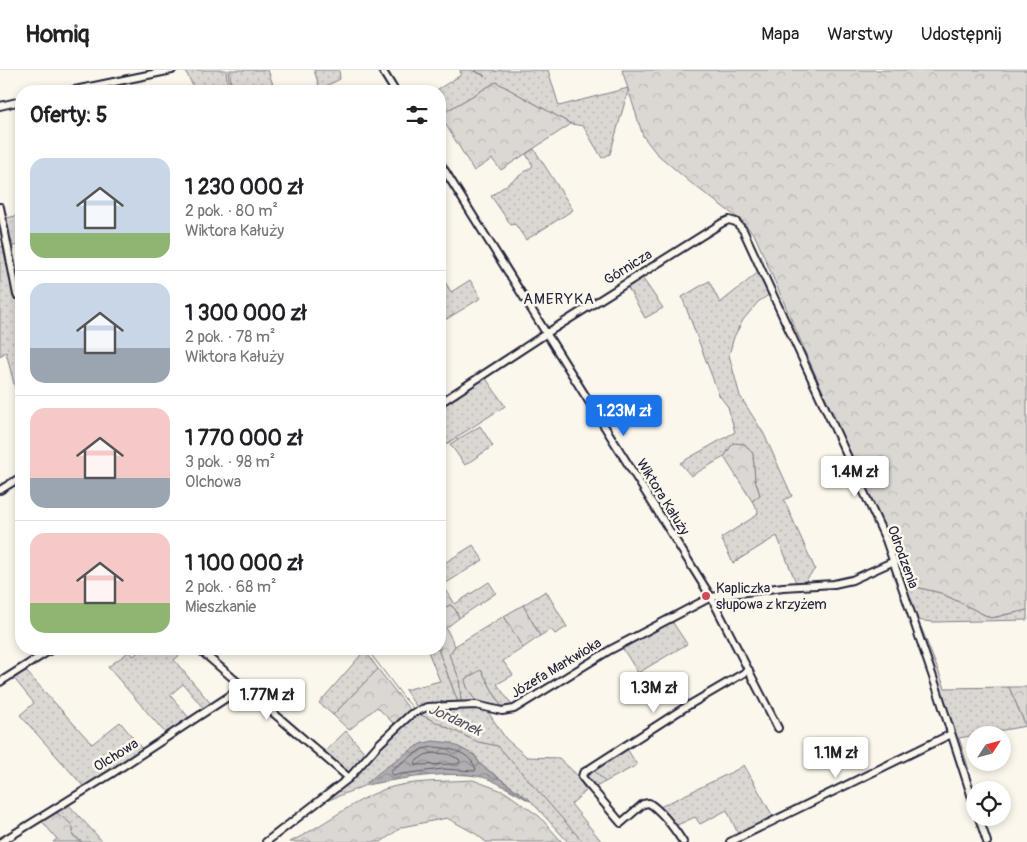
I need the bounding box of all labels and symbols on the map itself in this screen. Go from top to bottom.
street label: Górnicza [601,246,655,288]
district label: AMERYKA [523,290,595,309]
pin: 1.23M zł [572,394,676,437]
street label: Wiktora Kałuży [633,456,693,538]
pin: 1.4M zł [809,456,901,498]
street label: Odrodzenia [884,523,922,591]
place label: Kapliczka słupowa z krzyżem [716,580,827,613]
marker: Kapliczka słupowa z krzyżem [700,590,712,602]
street label: Józefa Markwioka [508,634,604,702]
pin: 1.3M zł [608,672,700,714]
pin: 1.77M zł [215,678,319,721]
water label: Jordanek [425,699,486,741]
north arrow [966,726,1011,771]
street label: Olchowa [91,735,141,775]
pin: 1.1M zł [790,736,882,779]

